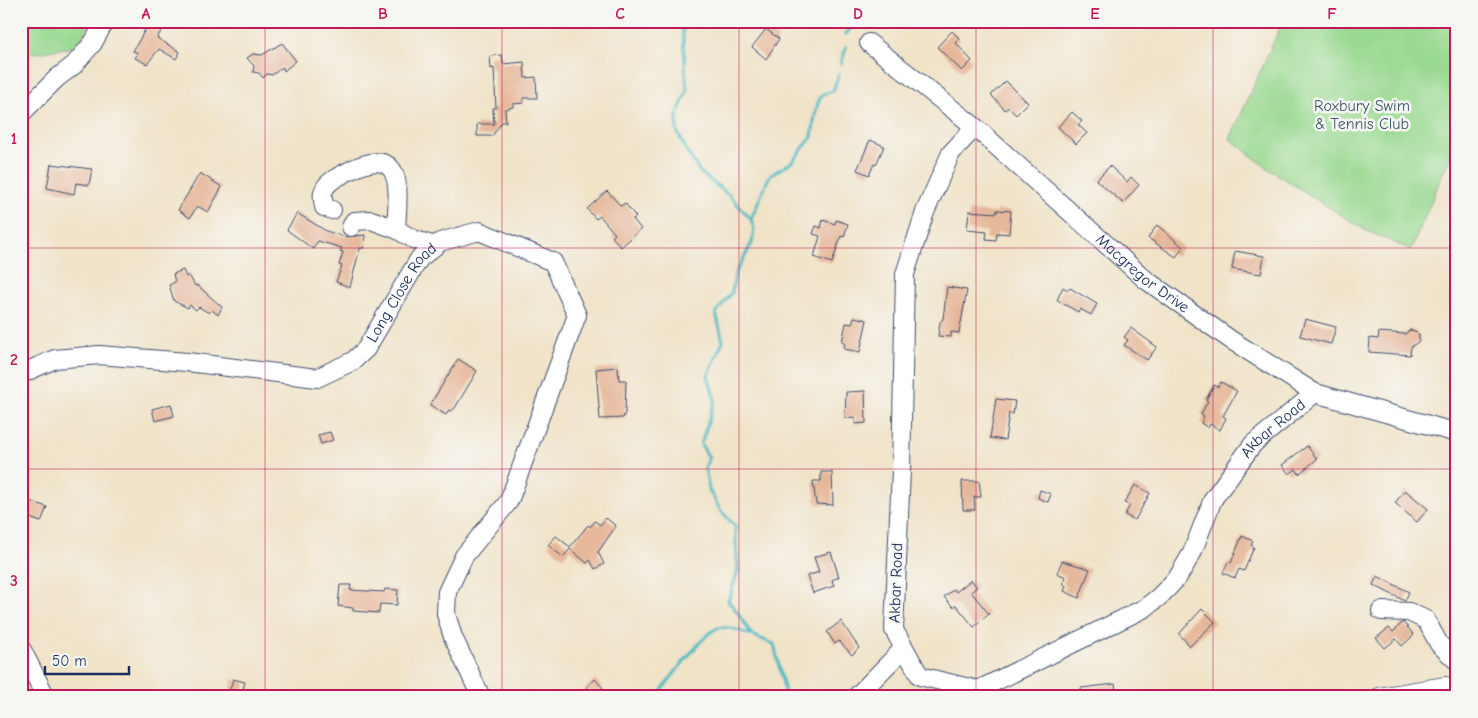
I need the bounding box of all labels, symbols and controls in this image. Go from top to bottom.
text: A [142,5,151,23]
text: B [378,5,388,23]
text: C [615,5,625,23]
text: D [853,5,863,23]
text: E [1090,5,1100,23]
text: F [1327,5,1337,23]
park label: Roxbury Swim & Tennis Club [1314,97,1410,133]
text: 1 [11,130,17,148]
street label: Macgregor Drive [1092,230,1193,317]
street label: Long Close Road [363,239,440,346]
text: 2 [10,351,18,369]
street label: Akbar Road [1237,396,1309,461]
street label: Akbar Road [886,543,906,623]
text: 3 [10,572,18,590]
scale bar [45,643,129,675]
text: 50 m [52,652,87,670]

